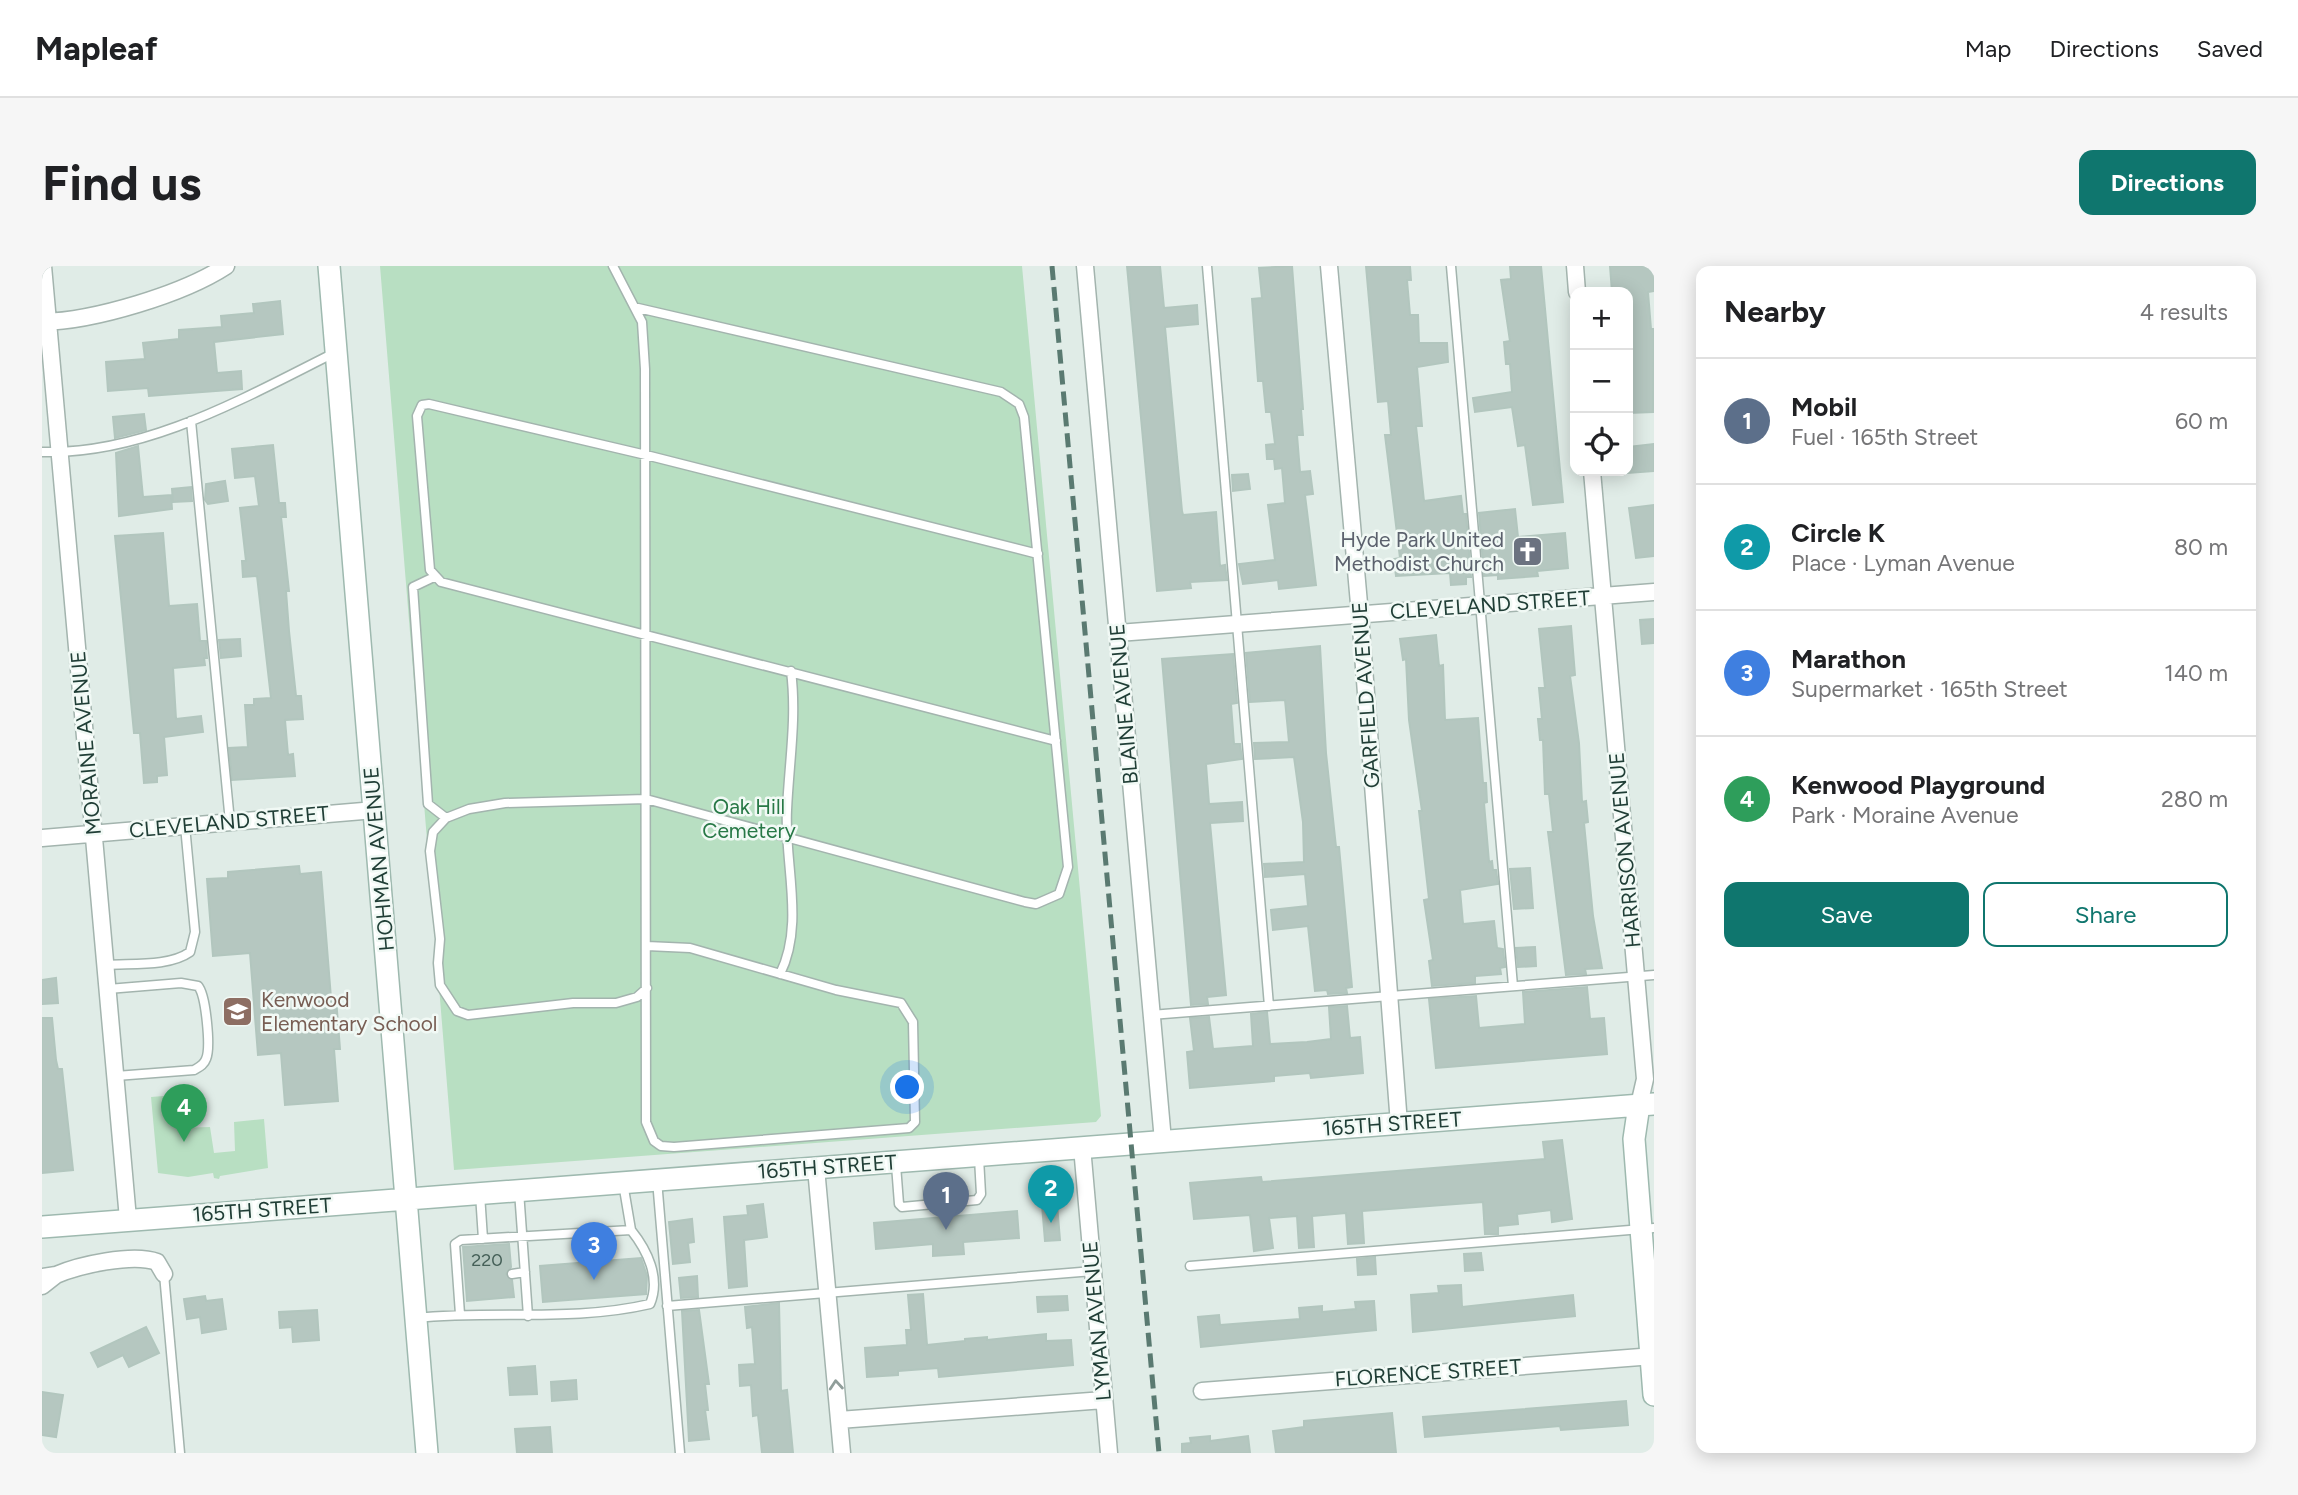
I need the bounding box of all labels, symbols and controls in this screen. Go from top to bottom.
text: Mapleaf [35,29,158,68]
text: Map [1965,34,2011,63]
text: Directions [2049,34,2159,63]
text: Saved [2197,34,2263,63]
button: Directions [2079,150,2256,215]
text: Find us [42,153,201,212]
map controls [1570,287,1633,476]
button: + [1570,287,1633,350]
text: Nearby [1724,293,1826,330]
text: 4 results [2140,298,2228,326]
button: − [1570,350,1633,413]
text: Mobil [1791,391,1857,423]
text: 1 [1742,407,1752,435]
text: 60 m [2175,407,2228,435]
button: locate [1570,413,1633,476]
text: Fuel · 165th Street [1791,423,1978,451]
text: Circle K [1791,517,1885,549]
place label: Hyde Park United Methodist Church [1334,527,1504,576]
text: 2 [1740,533,1754,561]
text: 80 m [2174,533,2228,561]
church icon: Hyde Park United Methodist Church [1510,535,1544,569]
text: Place · Lyman Avenue [1791,549,2015,577]
street label: CLEVELAND STREET [1389,585,1591,624]
street label: GARFIELD AVENUE [1347,601,1384,789]
street label: BLAINE AVENUE [1104,623,1143,786]
text: Marathon [1791,643,1906,675]
street label: MORAINE AVENUE [65,650,106,836]
text: 3 [1741,659,1753,687]
text: 140 m [2164,659,2228,687]
text: Supermarket · 165th Street [1791,675,2068,703]
street label: HARRISON AVENUE [1603,751,1646,949]
street label: HOHMAN AVENUE [358,766,399,952]
text: Kenwood Playground [1791,769,2045,801]
text: 4 [1740,785,1754,813]
text: 280 m [2161,785,2228,813]
park label: Oak Hill Cemetery [702,794,796,843]
street label: CLEVELAND STREET [128,800,330,843]
text: Park · Moraine Avenue [1791,801,2018,829]
button: Save [1724,882,1969,947]
button: Share [1983,882,2228,947]
place label: Kenwood Elementary School [261,987,437,1036]
school or university icon: Kenwood Elementary School [221,995,255,1029]
your location [890,1070,924,1104]
pin: 4 [161,1084,207,1142]
street label: 165TH STREET [1322,1106,1463,1141]
street label: 165TH STREET [757,1149,898,1184]
pin: 2 [1028,1165,1074,1223]
pin: 1 [923,1172,969,1230]
street label: 165TH STREET [192,1192,333,1227]
pin: 3 [571,1222,617,1280]
street label: LYMAN AVENUE [1077,1240,1116,1402]
house number: 220 [471,1249,503,1271]
street label: FLORENCE STREET [1334,1353,1522,1391]
one-way arrow [829,1379,844,1390]

